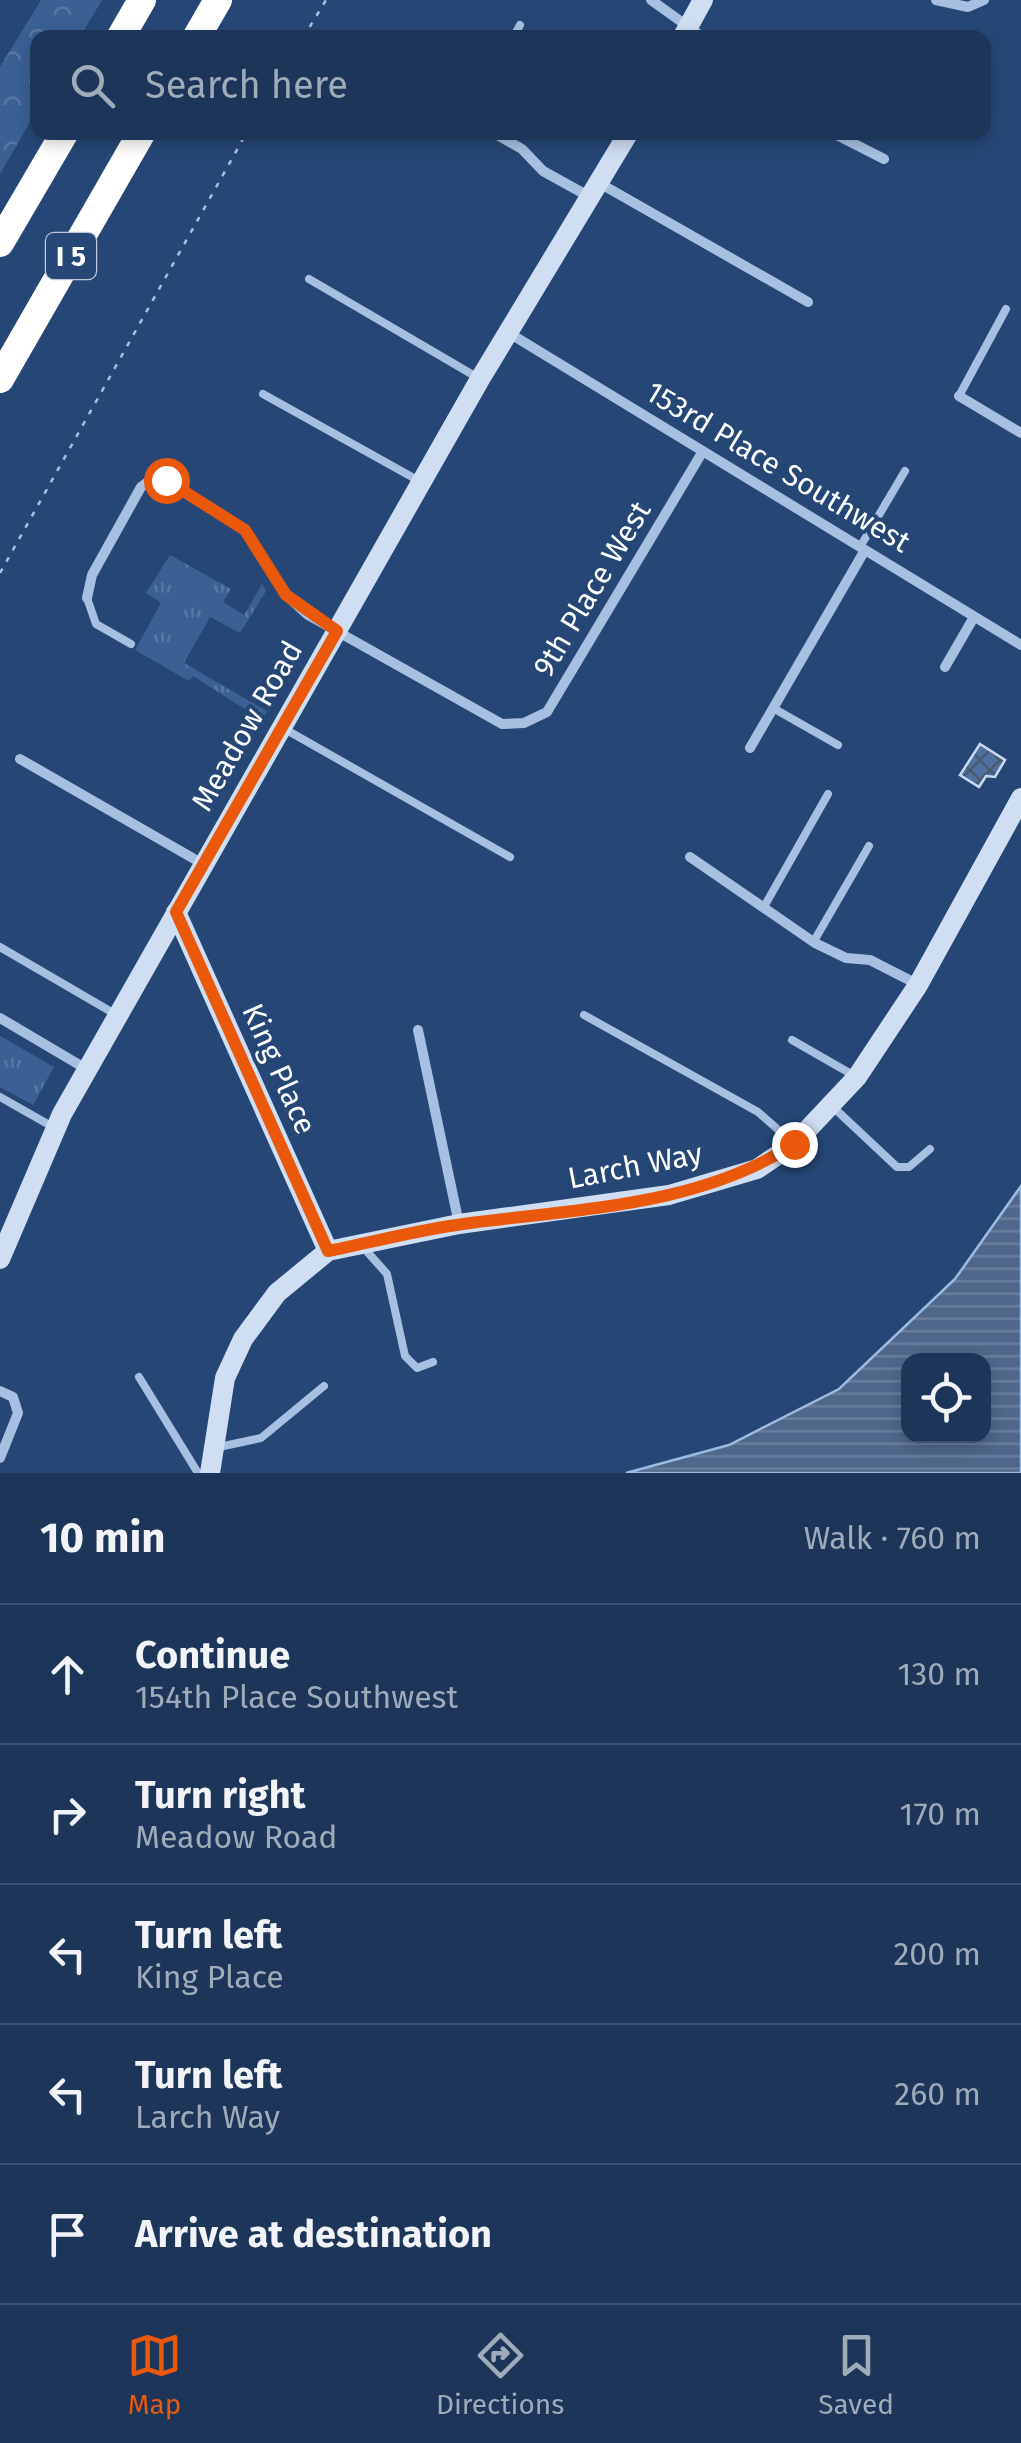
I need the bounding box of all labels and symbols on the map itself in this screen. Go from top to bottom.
road number: I 5 [46,233,96,279]
street label: 153rd Place Southwest [639,374,917,560]
route start [144,458,190,504]
street label: 9th Place West [526,495,658,683]
street label: Meadow Road [184,635,310,817]
street label: King Place [234,998,324,1140]
route end [772,1122,818,1168]
street label: Larch Way [565,1135,705,1197]

